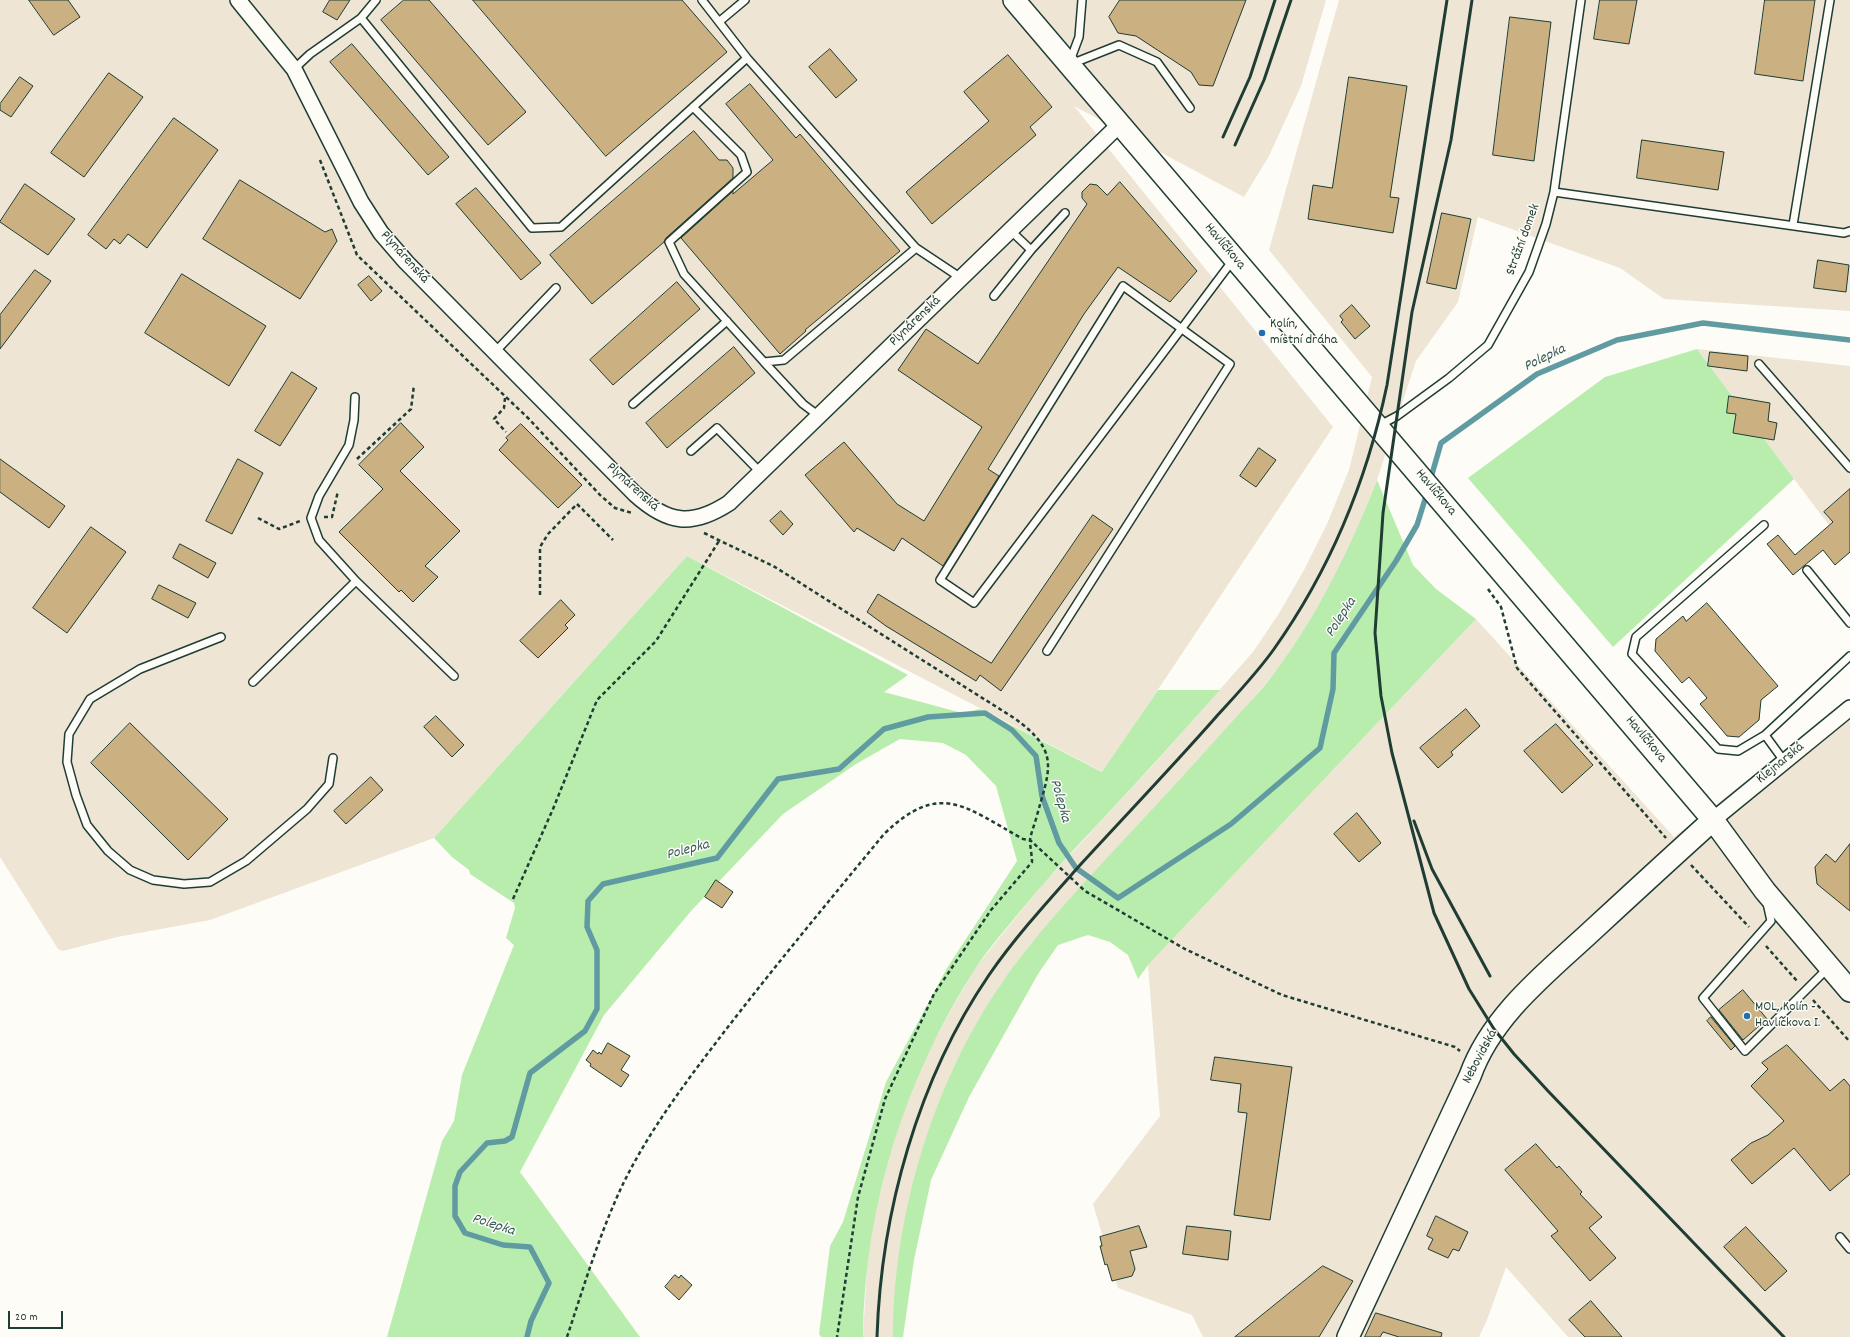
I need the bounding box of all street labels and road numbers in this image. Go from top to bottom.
street label: Strážní domek [1503,202,1545,278]
street label: Havlíčkova [1200,220,1248,274]
street label: Plynárenská [376,228,432,288]
street label: Plynárenská [887,293,945,351]
street label: Plynárenská [602,460,662,516]
street label: Havlíčkova [1411,466,1459,520]
street label: Havlíčkova [1621,713,1669,767]
street label: Klejnarská [1754,740,1808,788]
street label: Nebovidská [1460,1027,1502,1087]

